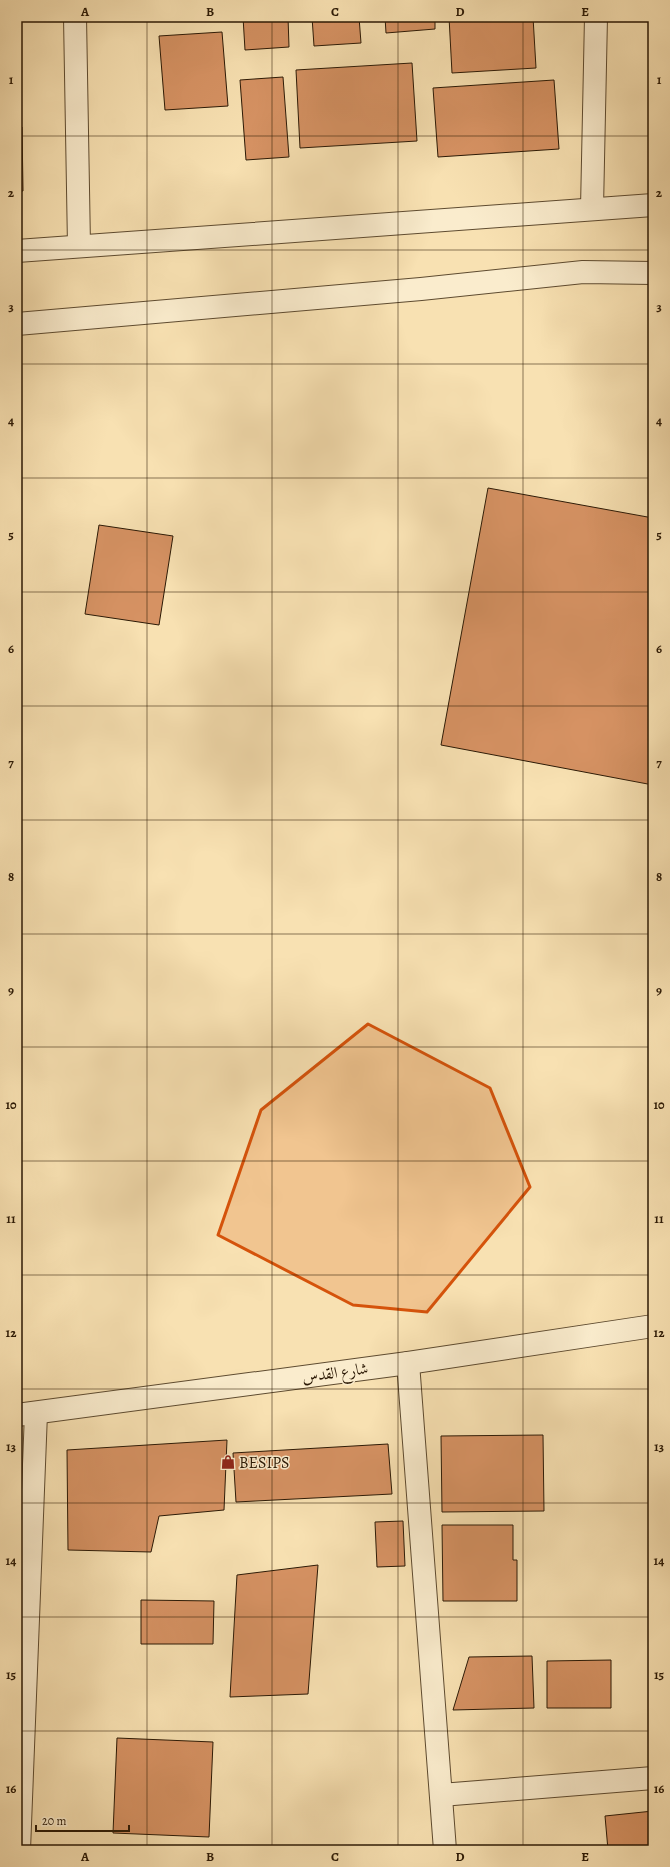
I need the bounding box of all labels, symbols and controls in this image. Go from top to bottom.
text: A [80,3,90,20]
text: B [206,3,214,20]
text: C [331,3,339,20]
text: D [455,3,465,20]
text: E [581,3,589,20]
text: 1 [9,71,14,88]
text: 1 [657,71,662,88]
text: 2 [8,184,15,201]
text: 2 [656,184,663,201]
text: 3 [8,298,14,315]
text: 3 [656,298,662,315]
text: 4 [8,412,14,429]
text: 4 [656,412,662,429]
text: 5 [8,526,14,543]
text: 5 [656,526,662,543]
text: 6 [8,640,14,657]
text: 6 [656,640,662,657]
text: 7 [8,754,14,771]
text: 7 [656,754,662,771]
text: 8 [8,868,14,885]
text: 8 [656,868,662,885]
text: 9 [8,982,14,999]
text: 9 [656,982,662,999]
text: 10 [5,1096,17,1113]
text: 10 [653,1096,665,1113]
text: 11 [6,1210,16,1227]
text: 11 [654,1210,664,1227]
text: 12 [6,1324,17,1341]
text: 12 [654,1324,665,1341]
street label: شارع القدس [301,1357,370,1391]
text: 13 [6,1438,17,1455]
text: 13 [654,1438,665,1455]
place label: BESIPS [239,1452,290,1474]
shop icon: BESIPS [220,1454,236,1470]
text: 14 [6,1552,16,1569]
text: 14 [654,1552,664,1569]
text: 15 [6,1666,17,1683]
text: 15 [654,1666,665,1683]
text: 16 [6,1780,16,1797]
text: 16 [654,1780,664,1797]
scale bar [36,1807,129,1833]
text: 20 m [42,1813,66,1829]
text: A [80,1848,90,1865]
text: B [206,1848,214,1865]
text: C [331,1848,339,1865]
text: D [455,1848,465,1865]
text: E [581,1848,589,1865]

